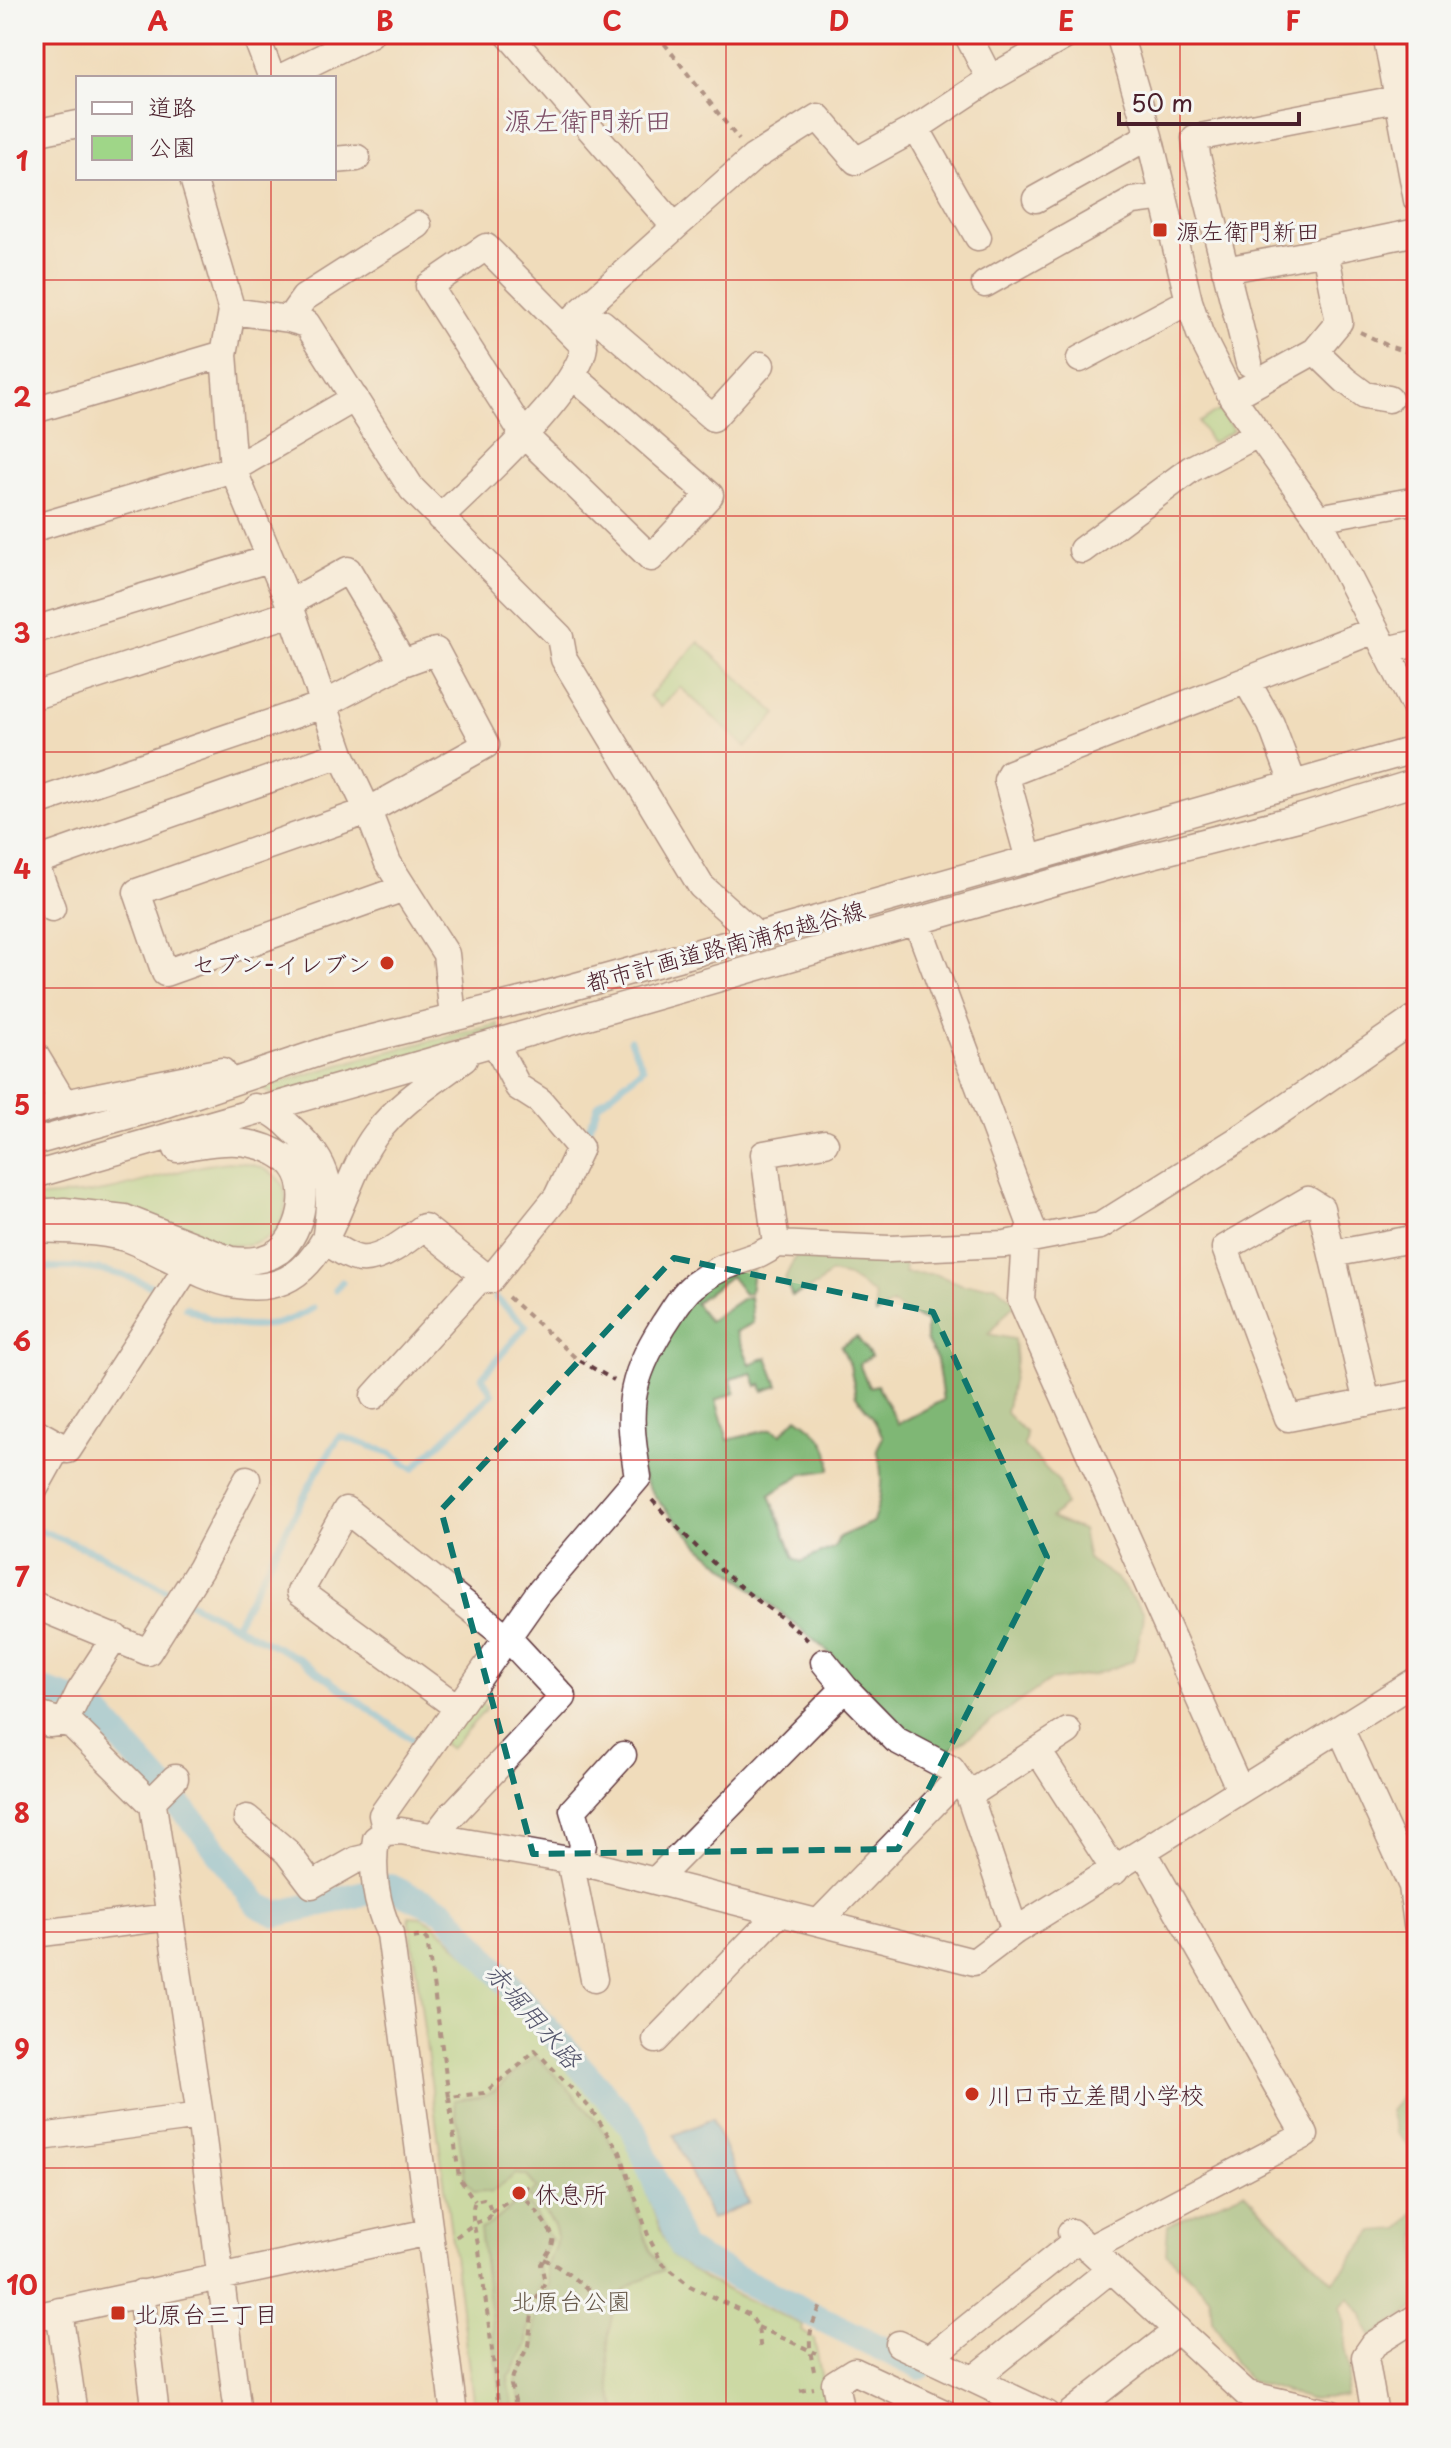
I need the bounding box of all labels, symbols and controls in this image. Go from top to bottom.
text: A [148,1,168,40]
text: B [376,1,394,40]
text: C [602,1,622,40]
text: D [829,1,849,40]
text: E [1058,1,1074,40]
text: F [1285,1,1301,40]
legend [76,76,336,180]
scale bar [1119,76,1299,126]
text: 50 m [1131,84,1193,120]
text: 道路 [148,88,196,124]
district label: 源左衛門新田 [504,98,672,141]
text: 公園 [148,128,196,164]
text: 1 [16,141,28,180]
place label: 源左衛門新田 [1176,212,1320,248]
marker: 源左衛門新田 [1151,221,1169,239]
text: 2 [13,377,31,416]
text: 3 [13,613,31,652]
text: 4 [13,849,31,888]
street label: 都市計画道路南浦和越谷線 [581,890,869,1000]
place label: セブン-イレブン [191,945,371,981]
marker: セブン-イレブン [378,954,396,972]
text: 5 [14,1085,30,1124]
text: 6 [13,1321,31,1360]
text: 7 [15,1557,30,1596]
text: 8 [14,1793,30,1832]
water label: 赤堀用水路 [477,1953,593,2078]
text: 9 [14,2029,30,2068]
place label: 川口市立差間小学校 [988,2076,1204,2112]
marker: 川口市立差間小学校 [963,2085,981,2103]
place label: 休息所 [535,2175,607,2211]
marker: 休息所 [510,2184,528,2202]
text: 10 [6,2265,38,2304]
park label: 北原台公園 [511,2282,631,2318]
place label: 北原台三丁目 [134,2295,278,2331]
marker: 北原台三丁目 [109,2304,127,2322]

